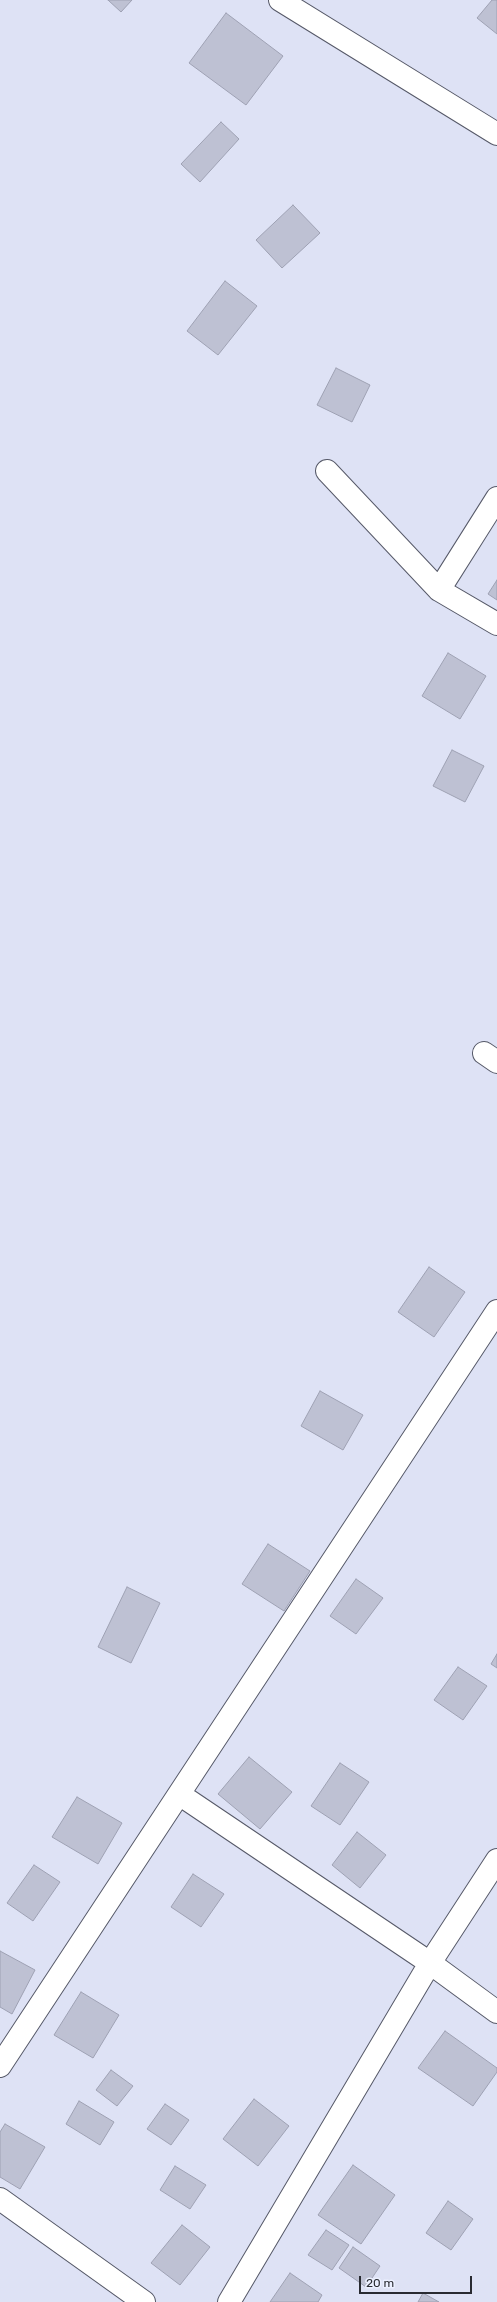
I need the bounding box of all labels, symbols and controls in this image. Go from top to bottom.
scale bar [361,2268,474,2294]
text: 20 m [366,2276,394,2290]

